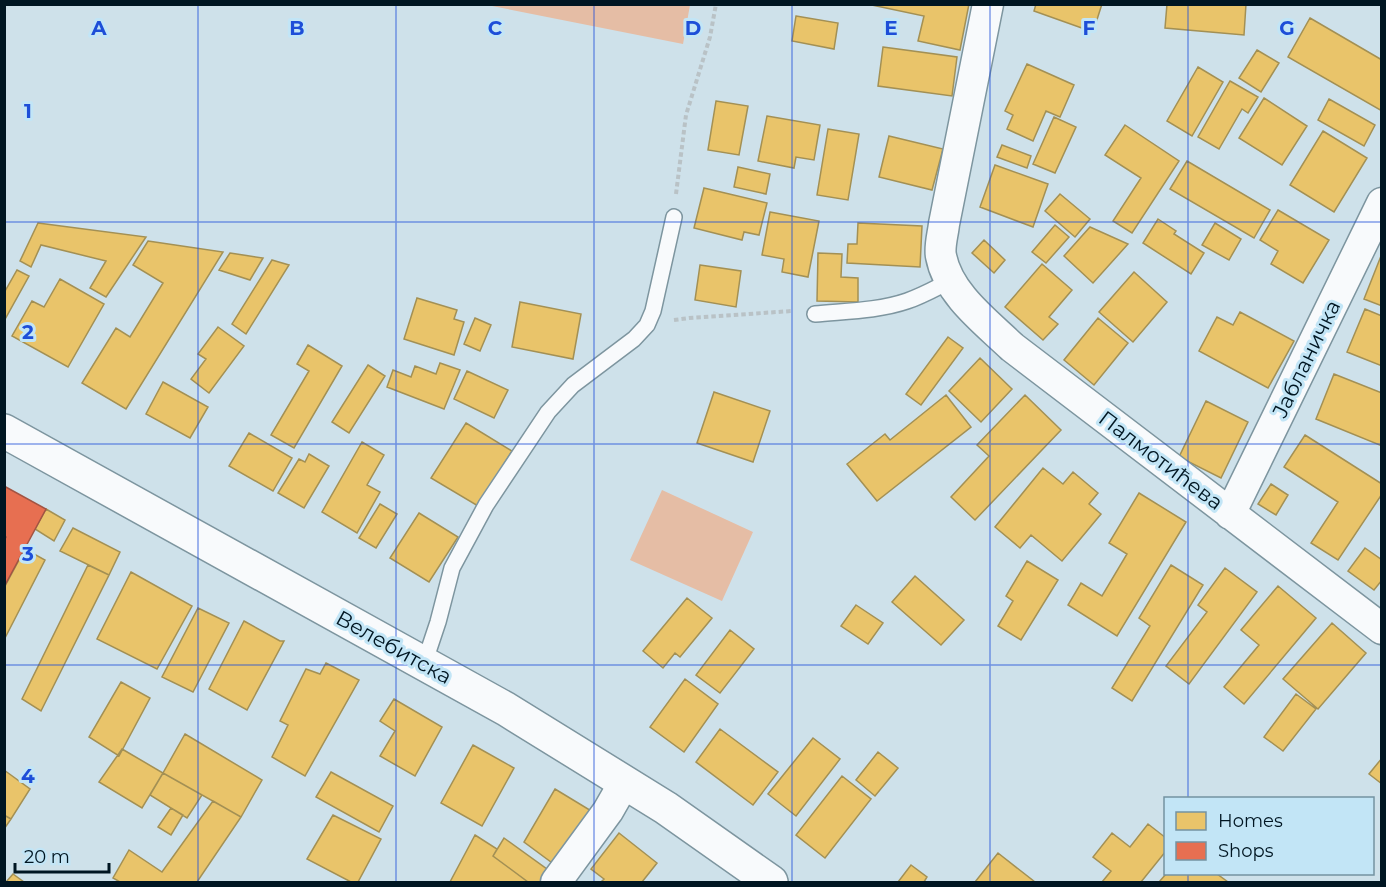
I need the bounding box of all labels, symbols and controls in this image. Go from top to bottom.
text: A [90,16,107,40]
text: B [289,16,305,40]
text: C [488,16,503,40]
text: D [685,16,701,40]
text: E [884,16,898,40]
text: F [1083,16,1096,40]
text: G [1279,16,1295,40]
text: 1 [24,99,32,123]
street label: Јабланичка [1267,296,1345,422]
text: 2 [22,320,34,344]
street label: Палмотићева [1094,405,1228,515]
text: 3 [21,542,34,566]
street label: Велебитска [332,605,456,689]
text: 4 [21,764,35,788]
legend [1164,797,1374,875]
text: Homes [1218,810,1283,832]
scale bar [15,836,110,874]
text: Shops [1218,840,1274,862]
text: 20 m [24,846,70,868]

